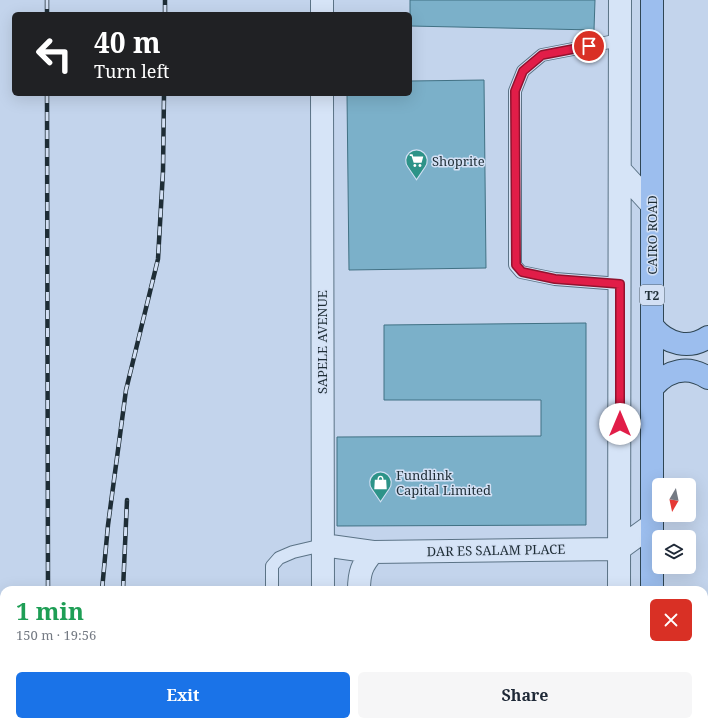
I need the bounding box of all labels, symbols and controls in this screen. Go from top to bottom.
text: 40 m [94,23,161,61]
icon: left [28,28,80,80]
pin [572,29,606,63]
icon: arrive [578,35,600,57]
text: Turn left [94,59,169,83]
supermarket icon: Shoprite [403,148,429,181]
place label: Shoprite [432,152,485,170]
street label: CAIRO ROAD [643,195,661,275]
road number: T2 [640,285,664,305]
street label: SAPELE AVENUE [313,290,331,394]
position arrow [599,403,641,445]
place label: Fundlink Capital Limited [396,466,491,499]
shop icon: Fundlink Capital Limited [368,469,394,502]
north arrow [652,478,696,522]
map controls [652,478,696,574]
button: layers [652,530,696,574]
street label: DAR ES SALAM PLACE [427,540,565,560]
text: 1 min [16,594,84,627]
button: close [650,599,692,641]
text: 150 m · 19:56 [16,626,96,644]
button: Exit [16,672,350,718]
button: Share [358,672,692,718]

